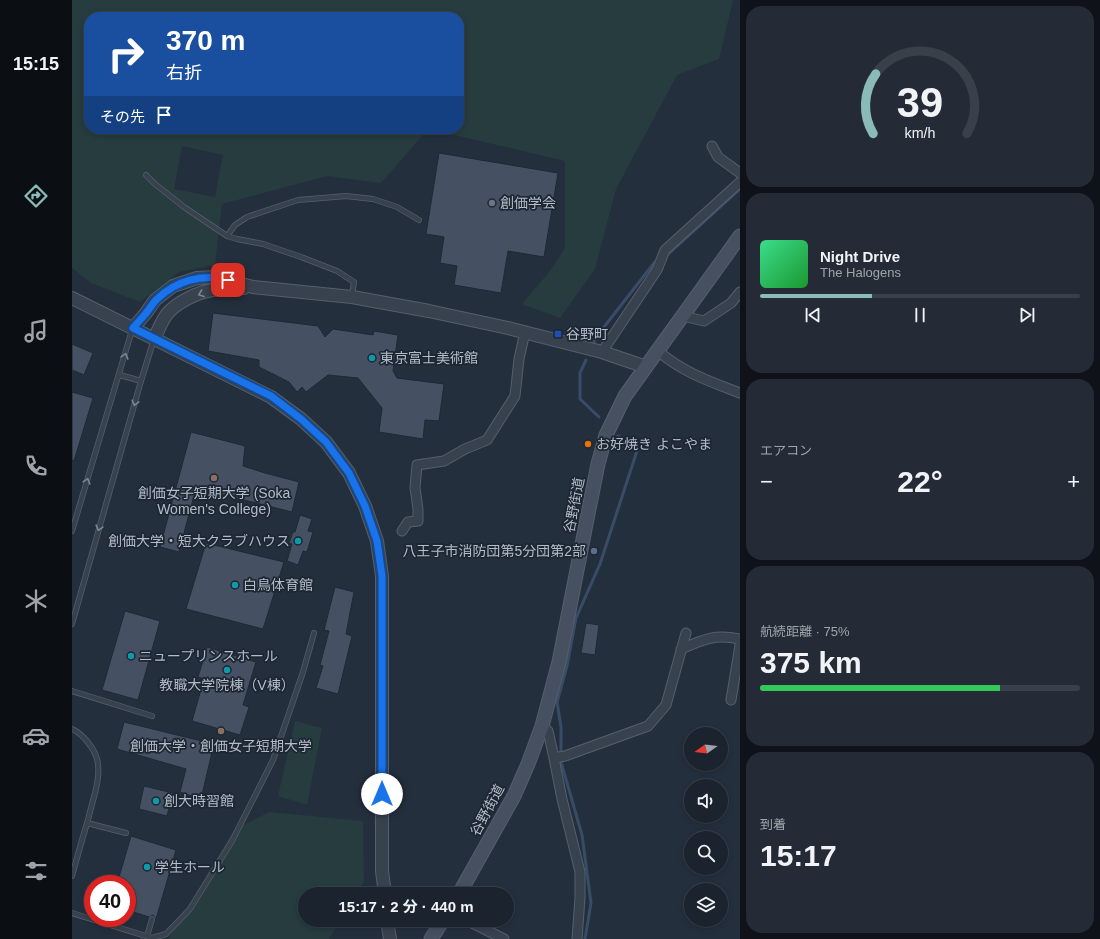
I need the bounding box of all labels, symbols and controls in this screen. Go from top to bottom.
text: 370 m [166,25,245,56]
icon: right [100,28,152,80]
text: 15:15 [13,54,59,74]
text: 右折 [166,63,202,83]
text: 39 [897,79,943,126]
icon: arrive [153,104,175,126]
text: その先 [100,108,145,125]
text: km/h [905,125,936,141]
icon: directions [22,182,50,210]
place label: 創価学会 [500,195,556,211]
marker: 創価学会 [487,198,497,208]
text: Night Drive [820,248,900,265]
pin [211,263,245,297]
text: The Halogens [820,265,901,280]
icon: arrive [217,269,239,291]
one-way arrow [198,289,205,297]
icon: previous [802,304,824,326]
icon: pause [909,304,931,326]
icon: next [1016,304,1038,326]
icon: music [22,317,50,345]
place label: 谷野町 [566,326,608,342]
marker: 谷野町 [553,329,563,339]
place label: 東京富士美術館 [380,350,478,366]
one-way arrow [120,353,129,360]
marker: 東京富士美術館 [367,353,377,363]
one-way arrow [131,400,140,407]
place label: お好焼き よこやま [596,436,712,452]
marker: お好焼き よこやま [583,439,593,449]
text: エアコン [760,443,812,458]
icon: phone [22,452,50,480]
text: 22° [897,465,943,498]
text: − [760,469,773,494]
text: + [1067,469,1080,494]
marker: 創価女子短期大学 (Soka Women's College) [209,473,219,483]
street label: 谷野街道 [561,476,587,534]
one-way arrow [82,477,91,484]
place label: 創価女子短期大学 (Soka Women's College) [138,485,290,517]
one-way arrow [95,525,104,532]
place label: 創価大学・短大クラブハウス [108,533,290,549]
marker: 創価大学・短大クラブハウス [293,536,303,546]
place label: 八王子市消防団第5分団第2部 [402,543,586,559]
marker: 八王子市消防団第5分団第2部 [589,546,599,556]
place label: 白鳥体育館 [243,577,313,593]
marker: 白鳥体育館 [230,580,240,590]
icon: climate [22,587,50,615]
text: 航続距離 · 75% [760,624,850,639]
text: 375 km [760,646,862,679]
place label: ニュープリンスホール [139,648,278,664]
marker: ニュープリンスホール [126,651,136,661]
marker: 教職大学院棟（V棟） [222,665,232,675]
place label: 教職大学院棟（V棟） [159,677,295,693]
icon: car [22,722,50,750]
marker: 創価大学・創価女子短期大学 [216,726,226,736]
north arrow [684,727,728,771]
map controls [684,727,728,927]
place label: 創価大学・創価女子短期大学 [130,738,312,754]
position arrow [361,773,403,815]
button: sound [684,779,728,823]
street label: 谷野街道 [467,782,507,838]
place label: 創大時習館 [164,793,234,809]
marker: 創大時習館 [151,796,161,806]
text: 到着 [760,817,786,832]
button: search [684,831,728,875]
text: 15:17 [760,839,837,872]
icon: filters [22,857,50,885]
place label: 学生ホール [155,859,225,875]
marker: 学生ホール [142,862,152,872]
speed limit sign: 40 [84,875,136,927]
button: layers [684,883,728,927]
text: 15:17 · 2 分 · 440 m [338,898,474,915]

